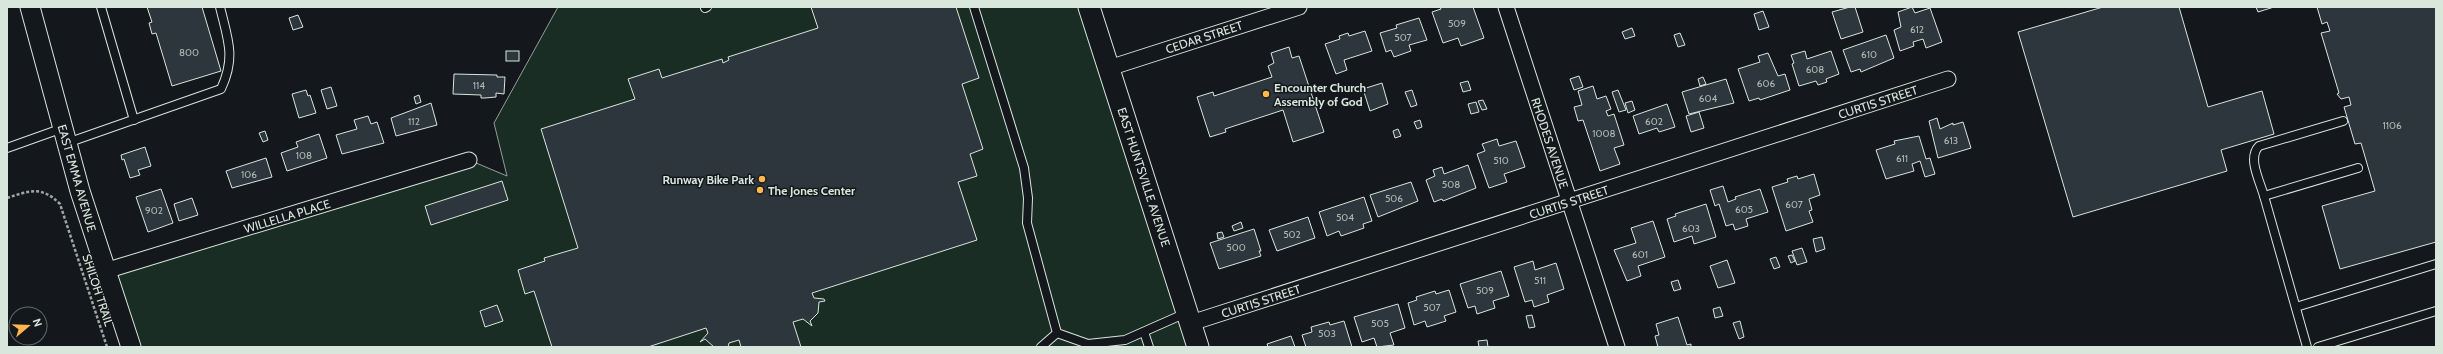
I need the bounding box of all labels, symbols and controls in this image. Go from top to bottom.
street label: CEDAR STREET [1164,17,1245,57]
house number: 509 [1448,17,1466,30]
house number: 612 [1910,23,1924,36]
house number: 507 [1394,31,1412,44]
house number: 800 [179,46,199,59]
house number: 610 [1861,48,1877,61]
house number: 608 [1806,63,1824,76]
house number: 606 [1757,77,1775,90]
house number: 114 [473,79,485,92]
place label: Encounter Church Assembly of God [1274,80,1366,109]
street label: CURTIS STREET [1836,82,1920,122]
marker: Encounter Church Assembly of God [1261,89,1271,99]
house number: 604 [1699,92,1717,105]
street label: RHODES AVENUE [1528,96,1572,191]
street label: EAST HUNTSVILLE AVENUE [1114,106,1174,249]
house number: 112 [408,115,420,128]
house number: 602 [1645,115,1663,128]
house number: 1106 [2382,119,2402,132]
street label: EAST EMMA AVENUE [55,123,100,234]
house number: 1008 [1592,127,1616,140]
house number: 613 [1944,134,1958,147]
house number: 108 [296,149,312,162]
house number: 611 [1896,152,1908,165]
house number: 510 [1493,154,1509,167]
house number: 106 [241,168,257,181]
place label: Runway Bike Park [662,172,754,187]
marker: Runway Bike Park [757,174,767,184]
house number: 508 [1442,178,1460,191]
street label: CURTIS STREET [1527,182,1611,222]
place label: The Jones Center [768,183,855,198]
marker: The Jones Center [755,185,765,195]
house number: 506 [1385,192,1403,205]
street label: WILLELLA PLACE [242,196,332,236]
house number: 607 [1785,198,1803,211]
house number: 605 [1735,203,1753,216]
house number: 902 [145,204,163,217]
house number: 504 [1336,211,1354,224]
house number: 603 [1682,222,1700,235]
house number: 502 [1283,228,1301,241]
house number: 500 [1226,241,1246,254]
house number: 601 [1632,248,1648,261]
street label: SHILOH TRAIL [79,252,117,328]
house number: 511 [1534,274,1546,287]
street label: CURTIS STREET [1219,281,1303,321]
house number: 509 [1476,284,1494,297]
house number: 507 [1423,301,1441,314]
north arrow [8,306,48,346]
text: N [30,317,45,329]
house number: 505 [1371,317,1389,330]
house number: 503 [1318,327,1336,340]

